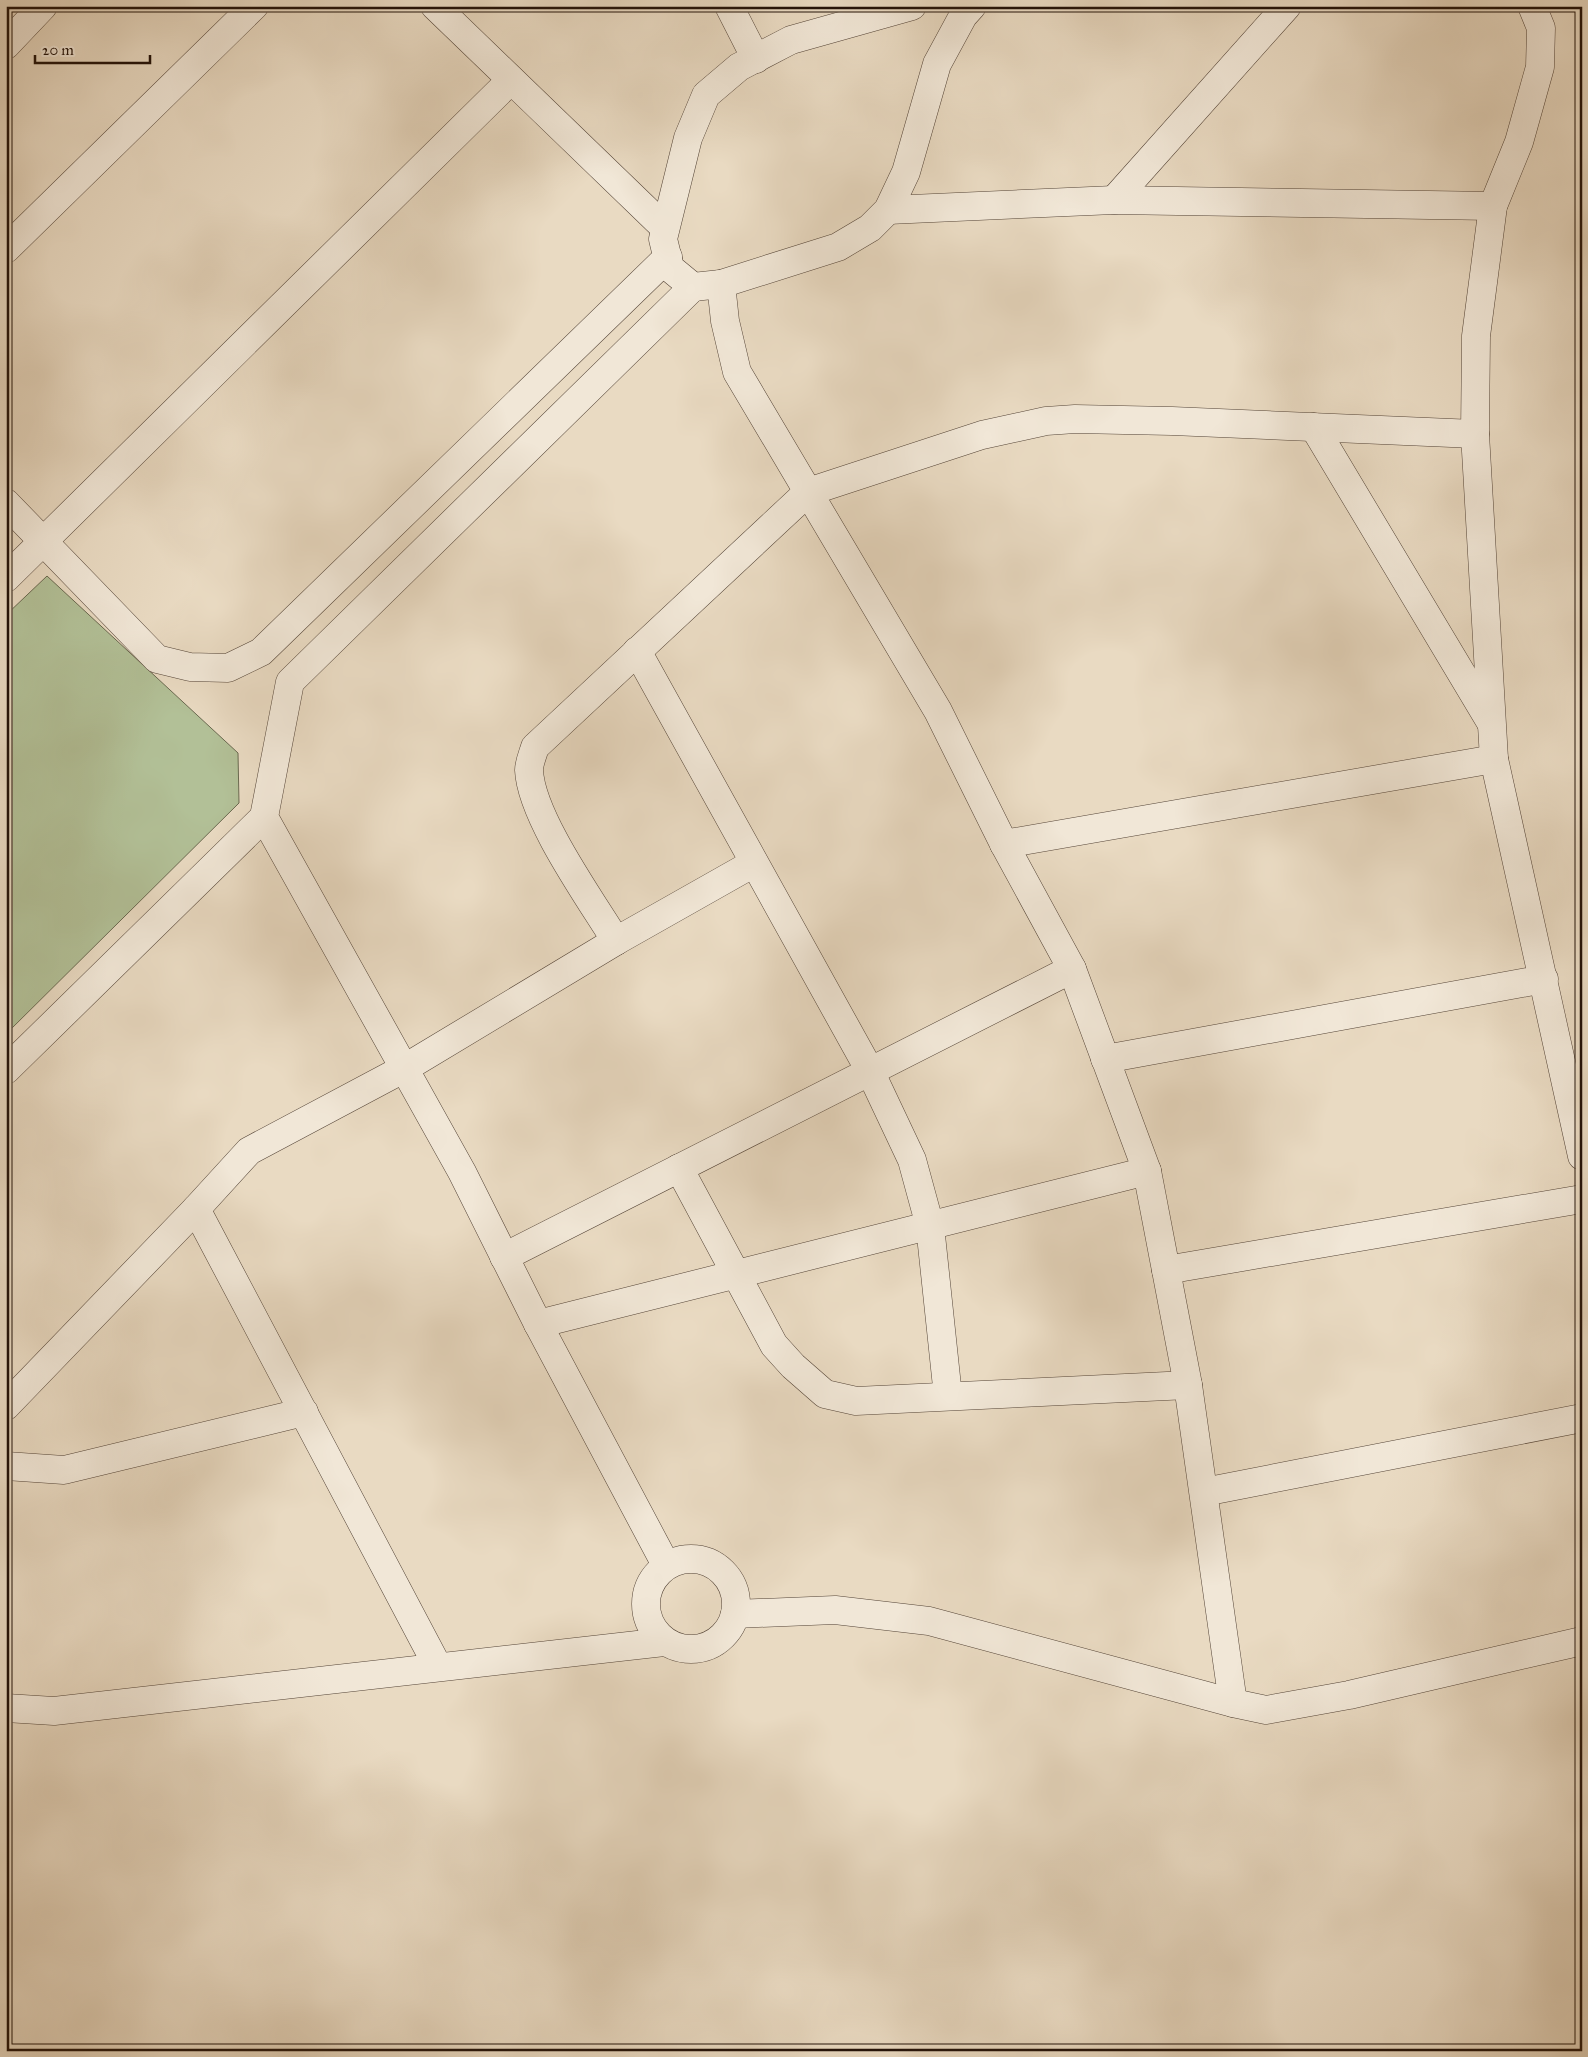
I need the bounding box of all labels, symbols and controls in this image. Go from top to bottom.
scale bar [35,32,150,64]
text: 20 m [42,41,74,59]

